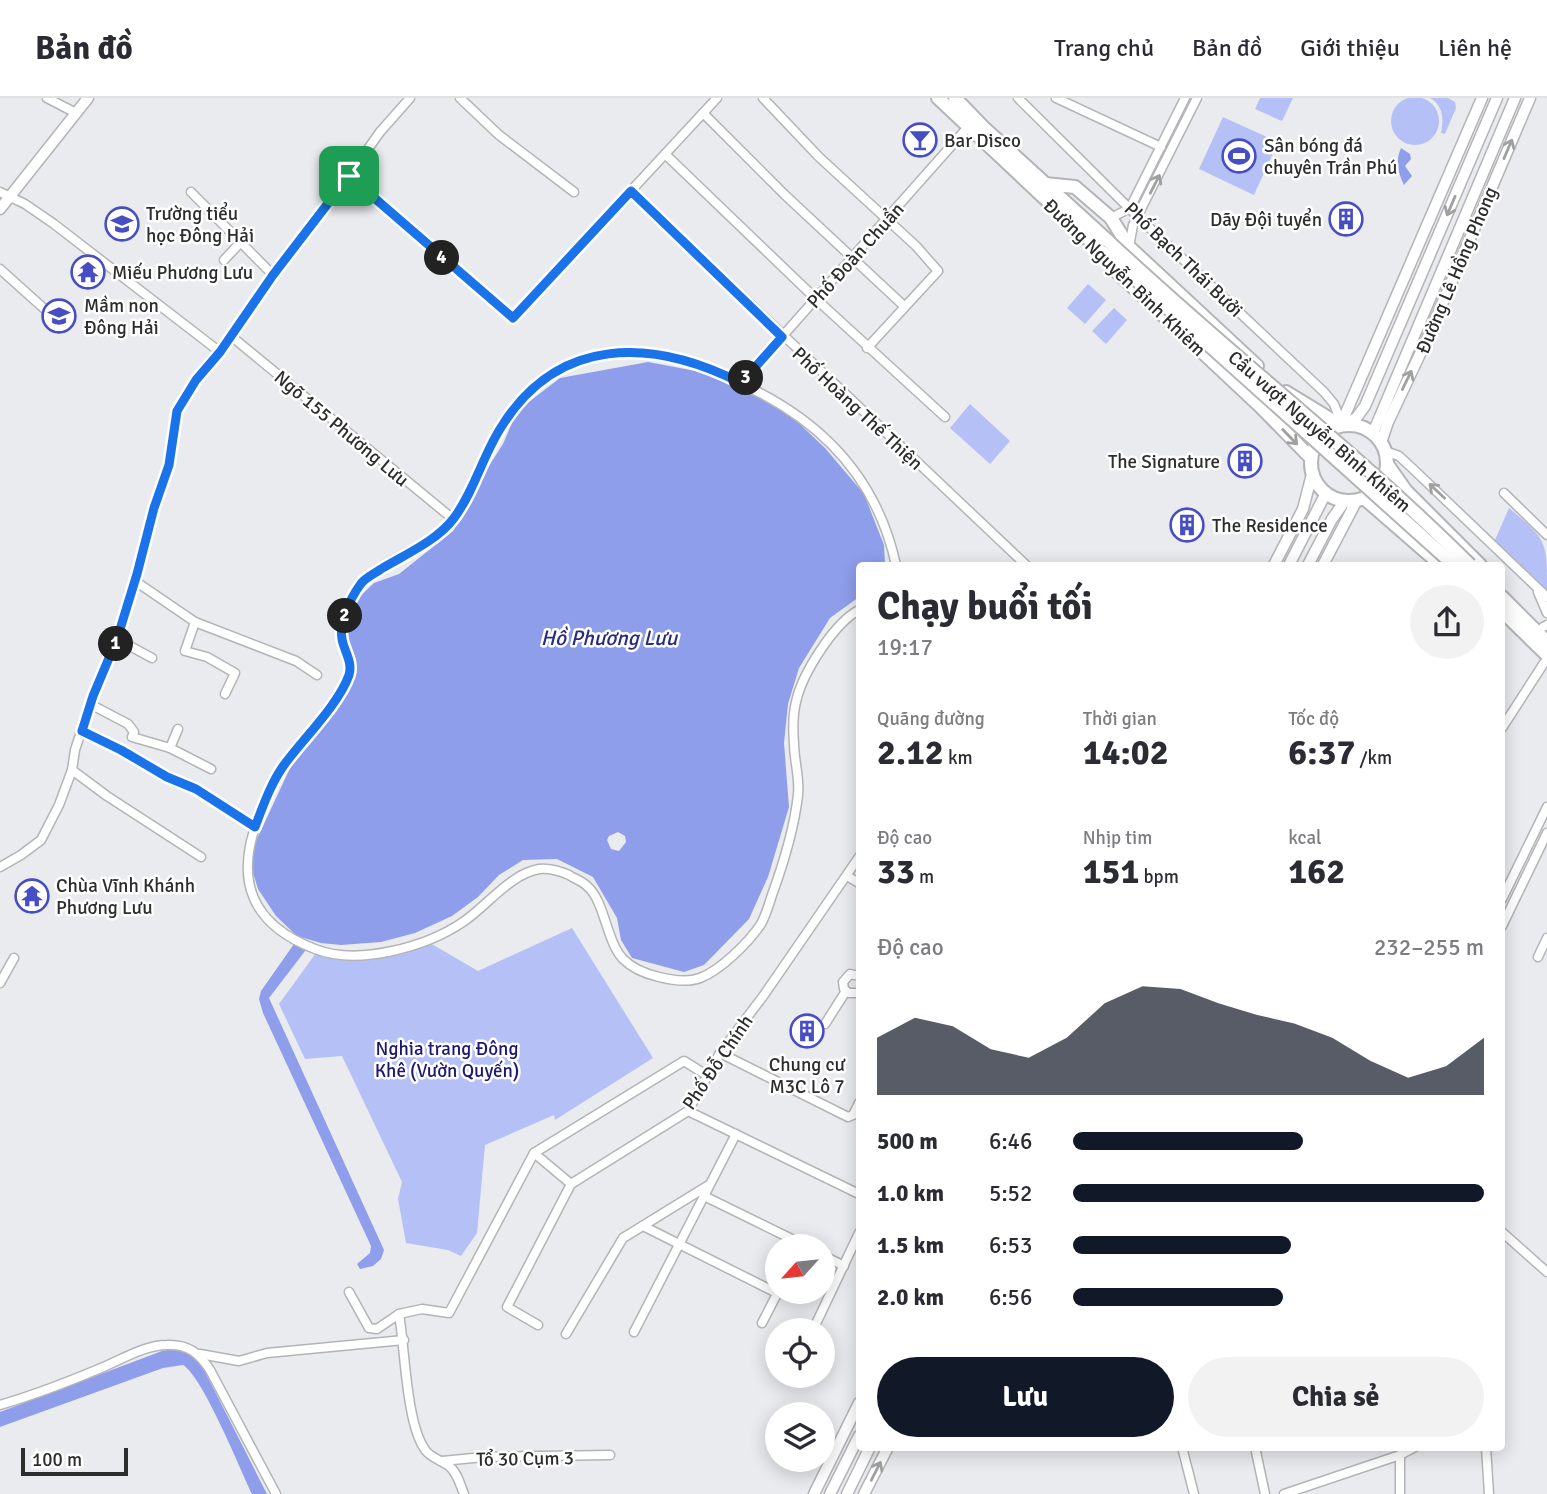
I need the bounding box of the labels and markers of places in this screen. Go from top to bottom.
bar icon: Bar Disco [901,121,939,159]
place label: Bar Disco [944,129,1021,153]
place label: Sân bóng đá chuyên Trần Phú [1264,134,1397,180]
sports icon: Sân bóng đá chuyên Trần Phú [1220,137,1258,175]
pin [319,146,379,206]
building icon: Dãy Đội tuyển [1327,200,1365,238]
place label: Trường tiểu học Đông Hải [146,201,254,248]
school or university icon: Trường tiểu học Đông Hải [103,205,141,243]
place label: Dãy Đội tuyển [1210,207,1322,232]
pin: 4 [424,240,460,276]
temple icon: Miếu Phương Lưu [69,253,107,291]
place label: Miếu Phương Lưu [112,261,253,285]
place label: Mầm non Đông Hải [84,294,159,340]
school or university icon: Mầm non Đông Hải [40,297,78,335]
pin: 3 [728,360,764,396]
building icon: The Signature [1226,442,1264,480]
place label: The Signature [1108,450,1220,474]
building icon: The Residence [1168,506,1206,544]
place label: The Residence [1212,514,1328,538]
pin: 2 [328,598,362,634]
pin: 1 [99,626,134,662]
place label: Chùa Vĩnh Khánh Phương Lưu [56,874,195,920]
temple icon: Chùa Vĩnh Khánh Phương Lưu [13,877,51,915]
building icon: Chung cư M3C Lô 7 [788,1012,826,1050]
place label: Chung cư M3C Lô 7 [769,1053,846,1099]

